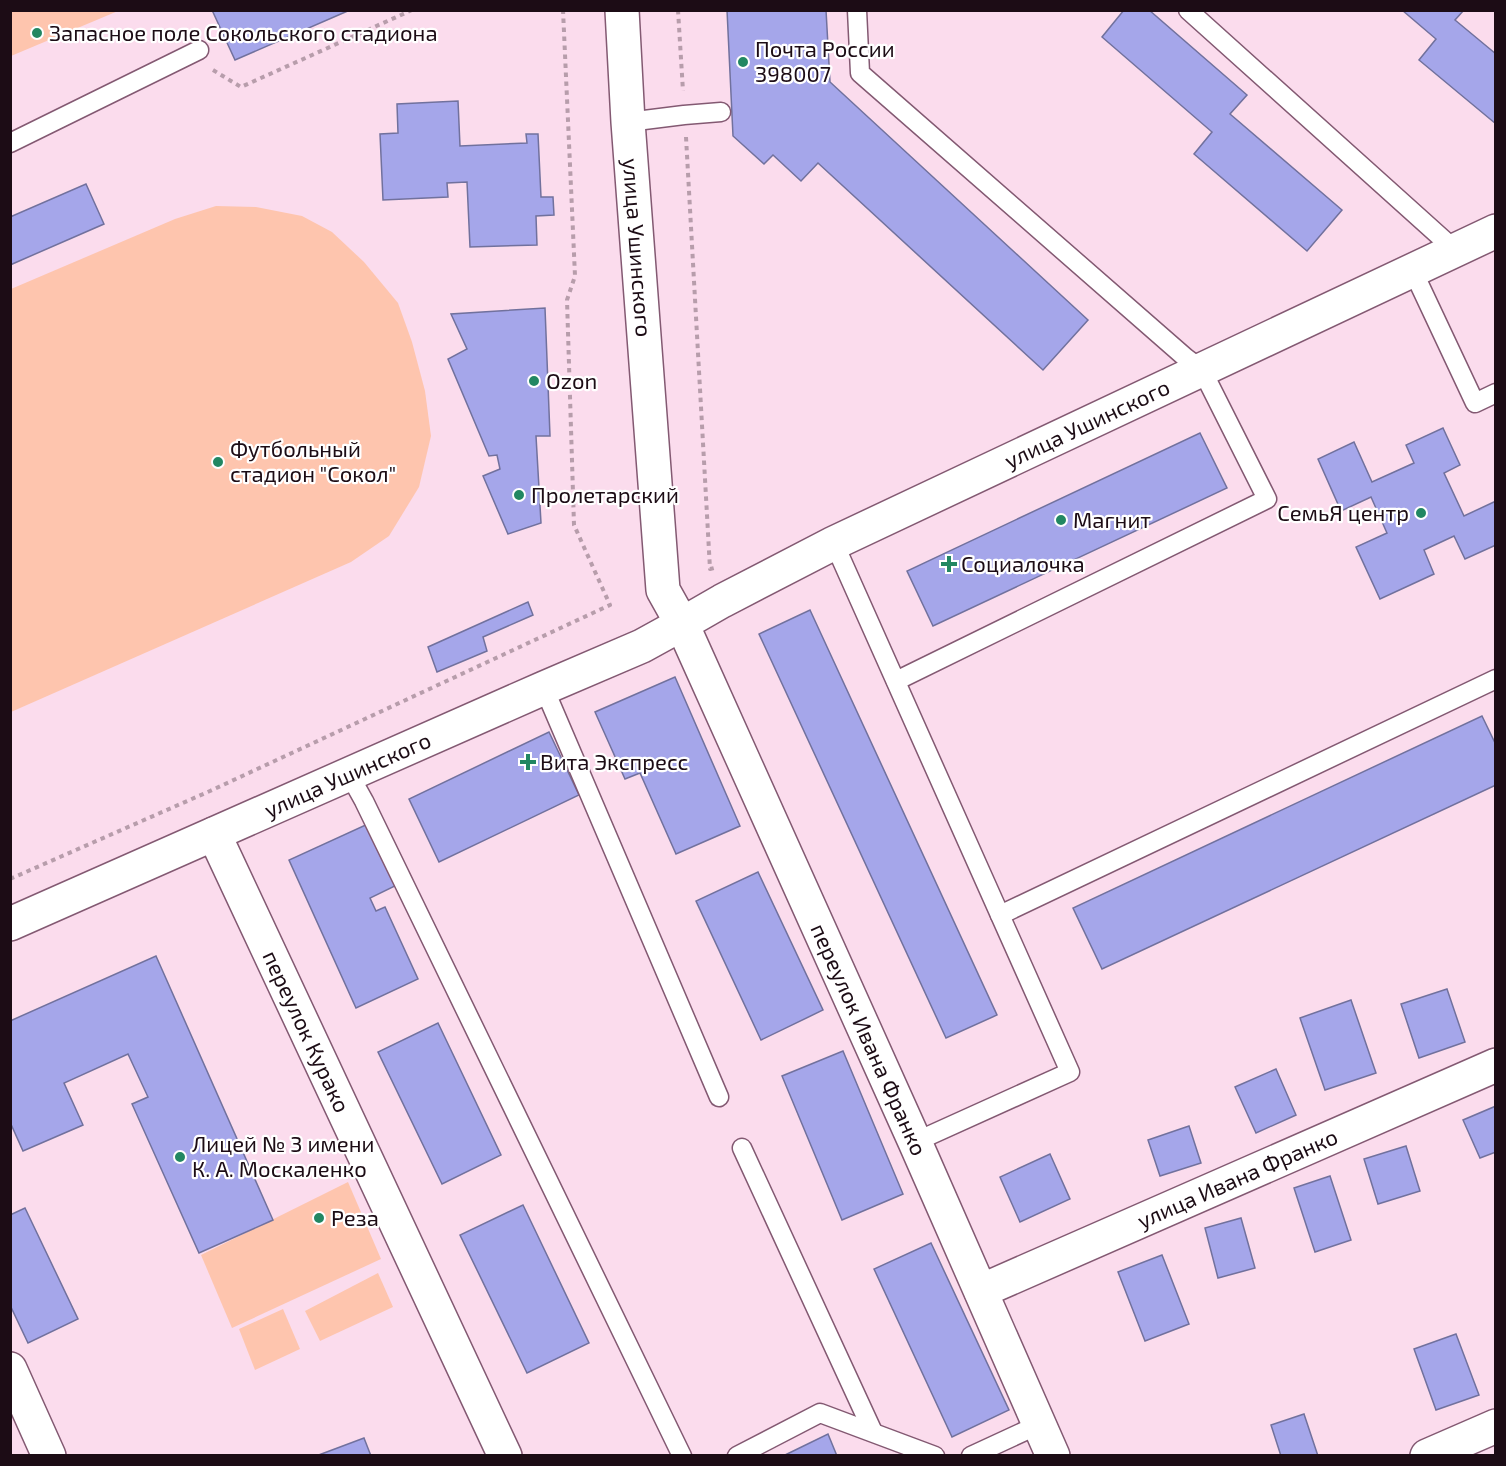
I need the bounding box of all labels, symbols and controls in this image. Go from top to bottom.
place label: Запасное поле Сокольского стадиона [49,19,438,45]
marker: Запасное поле Сокольского стадиона [30,26,44,40]
place label: Почта России 398007 [755,35,895,86]
marker: Почта России 398007 [736,55,750,69]
street label: улица Ушинского [618,157,658,338]
place label: Ozon [546,367,597,393]
street label: улица Ушинского [1000,373,1173,474]
marker: Ozon [527,374,541,388]
place label: Футбольный стадион "Сокол" [230,435,396,486]
marker: Футбольный стадион "Сокол" [211,455,225,469]
place label: Пролетарский [531,481,679,507]
marker: Пролетарский [512,488,526,502]
place label: СемьЯ центр [1277,499,1409,525]
place label: Магнит [1073,506,1151,532]
marker: СемьЯ центр [1414,506,1428,520]
marker: Магнит [1054,513,1068,527]
place label: Социалочка [961,550,1085,576]
marker: Социалочка [942,557,956,571]
street label: улица Ушинского [260,726,434,823]
place label: Вита Экспресс [540,748,688,774]
marker: Вита Экспресс [521,755,535,769]
street label: переулок Ивана Франко [806,919,933,1159]
street label: переулок Курако [258,946,356,1116]
street label: улица Ивана Франко [1133,1122,1341,1234]
place label: Лицей № 3 имени К. А. Москаленко [192,1130,374,1181]
marker: Лицей № 3 имени К. А. Москаленко [173,1150,187,1164]
place label: Реза [331,1204,379,1230]
marker: Реза [312,1211,326,1225]

